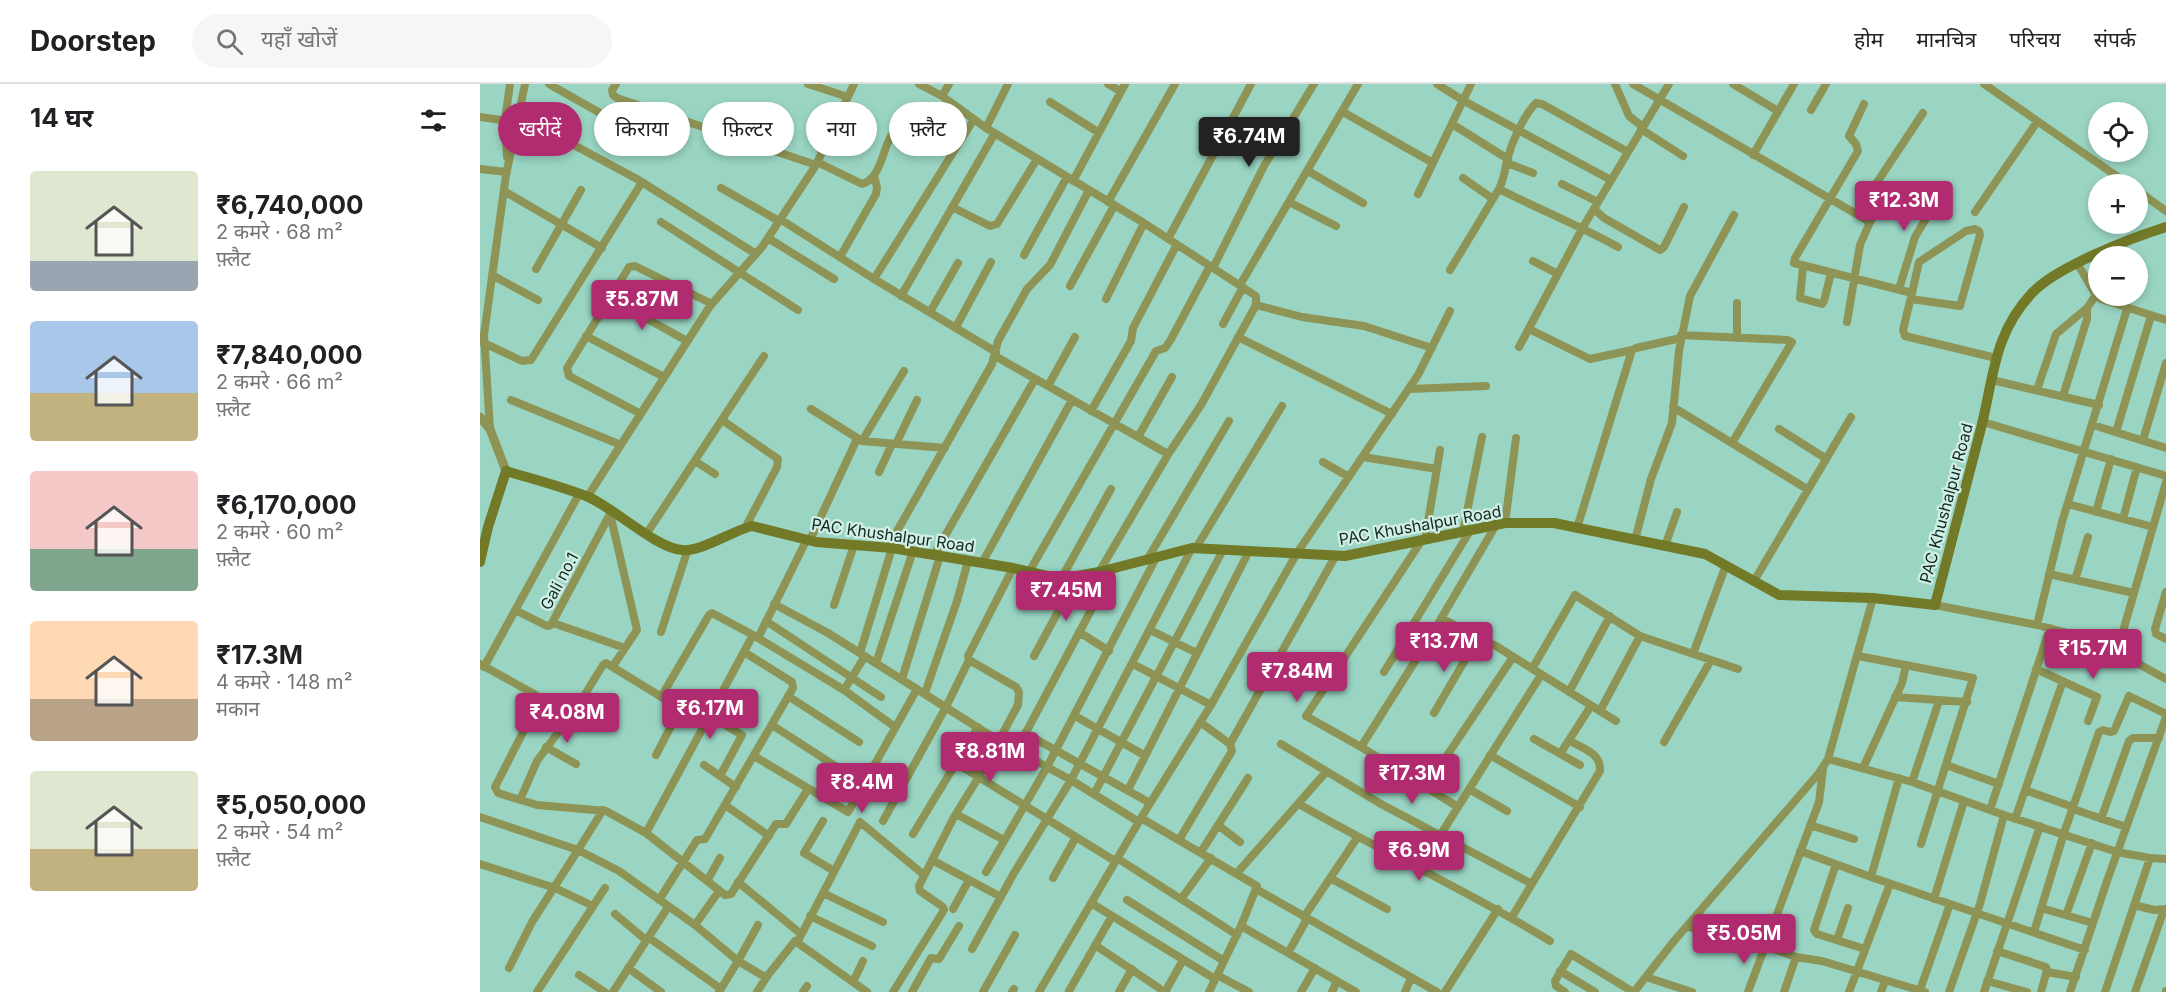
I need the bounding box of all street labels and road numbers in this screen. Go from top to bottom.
street label: PAC Khushalpur Road [1915,421,1977,585]
street label: PAC Khushalpur Road [1337,501,1503,549]
street label: PAC Khushalpur Road [810,514,976,556]
street label: Gali no.1 [536,549,582,613]

